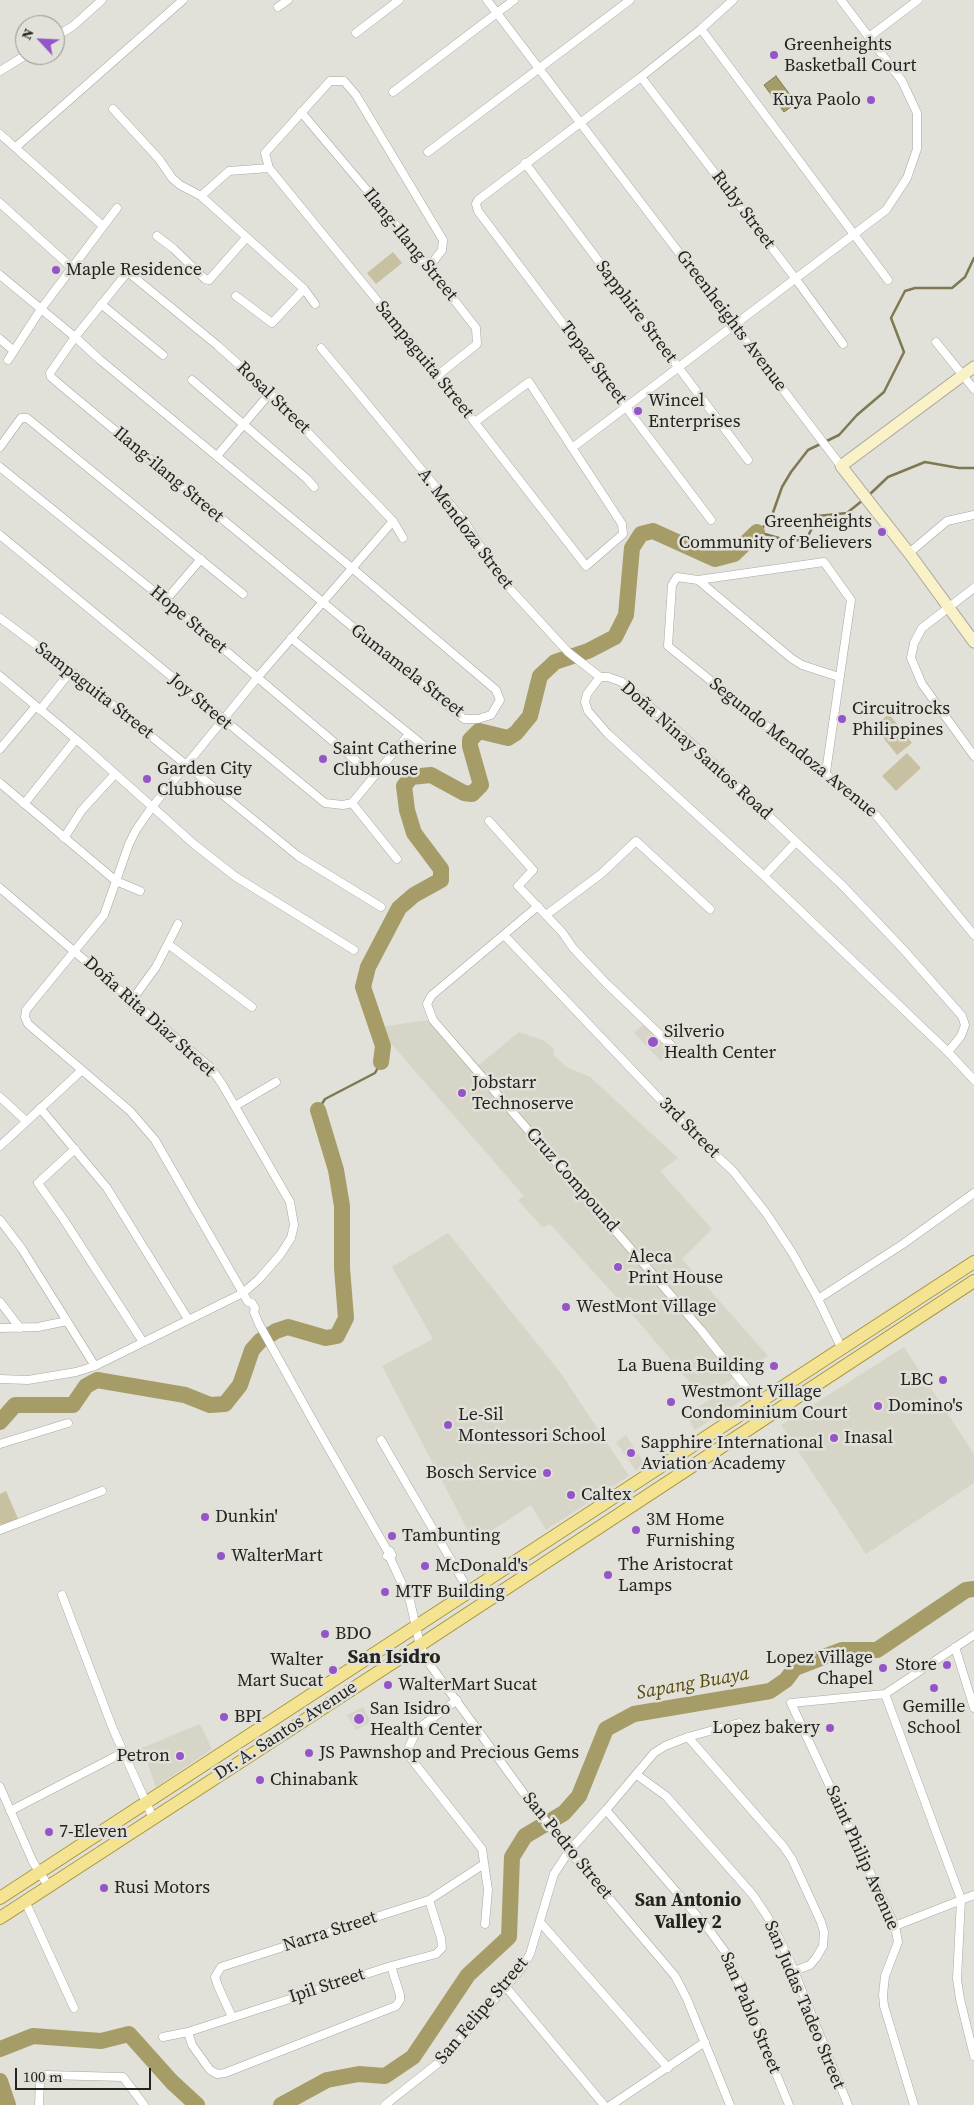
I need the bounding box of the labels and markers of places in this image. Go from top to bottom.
place label: Greenheights Basketball Court [784,34,916,76]
marker: Greenheights Basketball Court [768,49,780,61]
place label: Kuya Paolo [772,89,861,111]
marker: Kuya Paolo [865,94,877,106]
place label: Maple Residence [66,259,202,281]
marker: Maple Residence [50,264,62,276]
place label: Wincel Enterprises [648,390,741,432]
marker: Wincel Enterprises [632,405,644,417]
place label: Greenheights Community of Believers [679,511,872,554]
marker: Greenheights Community of Believers [876,526,888,538]
place label: Circuitrocks Philippines [852,698,950,741]
marker: Circuitrocks Philippines [836,713,848,725]
place label: Saint Catherine Clubhouse [333,738,457,781]
marker: Saint Catherine Clubhouse [317,753,329,765]
place label: Garden City Clubhouse [157,758,252,801]
marker: Garden City Clubhouse [141,773,153,785]
place label: Silverio Health Center [664,1021,776,1064]
marker: Silverio Health Center [646,1035,660,1049]
place label: Jobstarr Technoserve [472,1072,574,1114]
marker: Jobstarr Technoserve [456,1087,468,1099]
place label: Aleca Print House [628,1246,723,1288]
marker: Aleca Print House [612,1261,624,1273]
place label: WestMont Village [576,1296,716,1318]
marker: WestMont Village [560,1301,572,1313]
place label: La Buena Building [617,1355,764,1377]
marker: La Buena Building [768,1360,780,1372]
place label: LBC [900,1369,933,1391]
marker: LBC [937,1374,949,1386]
place label: Westmont Village Condominium Court [681,1381,847,1424]
place label: Domino's [888,1395,963,1417]
marker: Westmont Village Condominium Court [665,1396,677,1408]
marker: Domino's [872,1400,884,1412]
place label: Le-Sil Montessori School [458,1404,606,1446]
marker: Le-Sil Montessori School [442,1419,454,1431]
place label: Inasal [844,1427,893,1449]
place label: Sapphire International Aviation Academy [641,1432,823,1475]
marker: Inasal [828,1432,840,1444]
marker: Sapphire International Aviation Academy [625,1447,637,1459]
place label: Bosch Service [426,1462,537,1484]
marker: Bosch Service [541,1467,553,1479]
place label: Caltex [581,1484,631,1506]
marker: Caltex [565,1489,577,1501]
place label: Dunkin' [215,1506,278,1528]
place label: 3M Home Furnishing [646,1509,734,1552]
marker: Dunkin' [199,1511,211,1523]
marker: 3M Home Furnishing [630,1524,642,1536]
place label: Tambunting [402,1525,500,1547]
marker: Tambunting [386,1530,398,1542]
place label: WalterMart [231,1545,323,1567]
marker: WalterMart [215,1550,227,1562]
place label: The Aristocrat Lamps [618,1554,733,1596]
place label: McDonald's [435,1555,528,1577]
marker: McDonald's [419,1560,431,1572]
marker: The Aristocrat Lamps [602,1569,614,1581]
place label: MTF Building [395,1581,505,1603]
marker: MTF Building [379,1586,391,1598]
place label: BDO [335,1623,372,1645]
marker: BDO [319,1628,331,1640]
place label: Lopez Village Chapel [766,1647,873,1690]
place label: Walter Mart Sucat [237,1649,323,1692]
place label: Store [896,1654,937,1676]
marker: Store [941,1659,953,1671]
marker: Lopez Village Chapel [877,1662,889,1674]
marker: Walter Mart Sucat [327,1664,339,1676]
place label: WalterMart Sucat [398,1674,537,1696]
marker: WalterMart Sucat [382,1679,394,1691]
marker: Gemille School [928,1682,940,1694]
place label: Gemille School [903,1696,965,1738]
place label: San Isidro Health Center [370,1698,482,1740]
place label: BPI [234,1706,262,1728]
marker: BPI [218,1711,230,1723]
marker: San Isidro Health Center [352,1712,366,1726]
place label: Lopez bakery [712,1717,820,1739]
marker: Lopez bakery [824,1722,836,1734]
place label: JS Pawnshop and Precious Gems [319,1742,579,1764]
place label: Petron [117,1745,170,1767]
marker: JS Pawnshop and Precious Gems [303,1747,315,1759]
marker: Petron [174,1750,186,1762]
place label: Chinabank [270,1769,358,1791]
marker: Chinabank [254,1774,266,1786]
place label: 7-Eleven [59,1821,128,1843]
marker: 7-Eleven [43,1826,55,1838]
place label: Rusi Motors [114,1877,210,1899]
marker: Rusi Motors [98,1882,110,1894]

